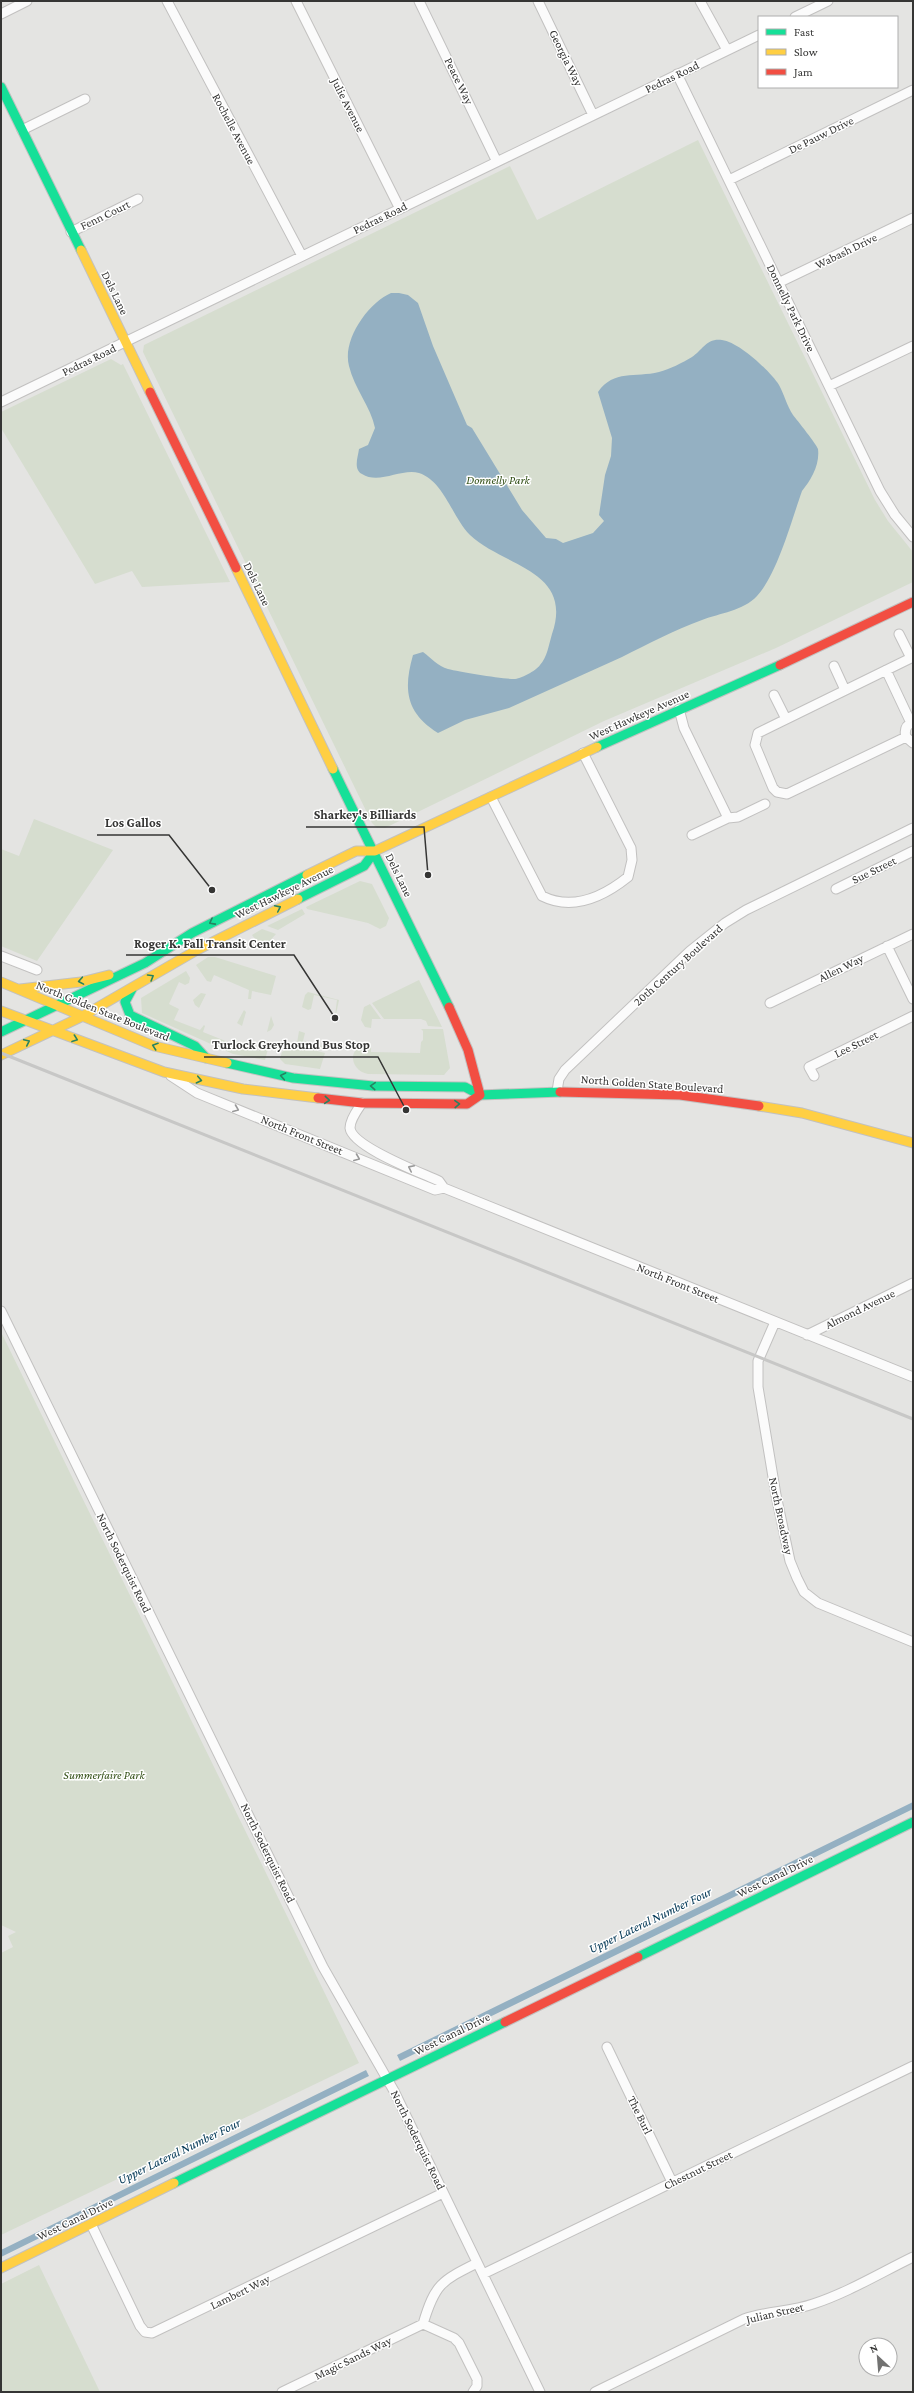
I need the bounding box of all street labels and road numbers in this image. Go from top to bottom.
street label: Georgia Way [546,27,586,89]
street label: Peace Way [442,55,477,107]
street label: Pedras Road [643,58,702,96]
street label: Julie Avenue [328,75,368,135]
street label: Rochelle Avenue [209,91,259,167]
street label: De Pauw Drive [786,113,856,157]
street label: Fenn Court [78,197,133,233]
street label: Pedras Road [351,199,410,237]
street label: Wabash Drive [813,230,879,272]
street label: Donnelly Park Drive [764,262,818,354]
street label: Dels Lane [98,269,132,317]
street label: Pedras Road [60,341,119,379]
street label: Dels Lane [240,560,274,608]
street label: West Hawkeye Avenue [587,687,691,743]
street label: Dels Lane [382,851,416,899]
street label: Sue Street [850,853,899,887]
street label: West Hawkeye Avenue [232,862,336,922]
street label: 20th Century Boulevard [631,921,726,1009]
street label: Allen Way [816,951,866,985]
street label: North Golden State Boulevard [34,978,172,1044]
street label: Lee Street [832,1027,881,1061]
street label: North Golden State Boulevard [580,1072,724,1096]
street label: North Front Street [259,1112,346,1158]
street label: North Front Street [635,1260,722,1306]
street label: Almond Avenue [823,1286,897,1332]
street label: North Broadway [766,1476,796,1556]
street label: North Soderquist Road [94,1511,154,1616]
street label: North Soderquist Road [238,1801,298,1906]
street label: West Canal Drive [735,1852,815,1900]
street label: West Canal Drive [412,2010,492,2058]
street label: North Soderquist Road [388,2088,448,2193]
street label: The Burl [625,2094,655,2136]
street label: Chestnut Street [661,2147,736,2193]
street label: West Canal Drive [35,2195,115,2243]
street label: Lambert Way [208,2271,273,2312]
street label: Julian Street [744,2299,806,2327]
street label: Magic Sands Way [312,2333,394,2383]

